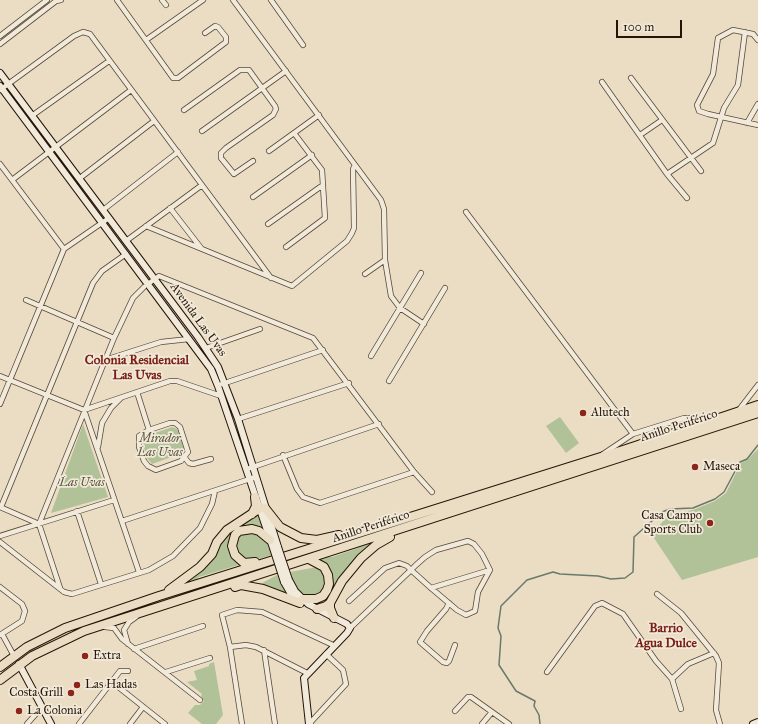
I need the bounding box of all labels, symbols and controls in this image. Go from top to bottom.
scale bar [618,12,684,38]
text: 100 m [623,20,654,34]
street label: Avenida Las Uvas [167,281,229,359]
district label: Colonia Residencial Las Uvas [85,353,189,384]
place label: Alutech [591,406,630,420]
street label: Anillo Periférico [639,407,719,445]
marker: Alutech [578,408,588,418]
park label: Mirador Las Uvas [137,432,183,460]
place label: Maseca [703,460,740,474]
marker: Maseca [690,462,700,472]
park label: Las Uvas [59,476,105,490]
street label: Anillo Periférico [331,508,411,546]
place label: Casa Campo Sports Club [641,509,702,537]
marker: Casa Campo Sports Club [705,518,715,528]
district label: Barrio Agua Dulce [635,621,697,652]
place label: Extra [93,649,121,663]
marker: Extra [80,651,90,661]
place label: Las Hadas [85,678,137,692]
marker: Las Hadas [72,680,82,690]
place label: Costa Grill [9,686,63,700]
marker: Costa Grill [66,688,76,698]
place label: La Colonia [27,704,82,718]
marker: La Colonia [14,706,24,716]

